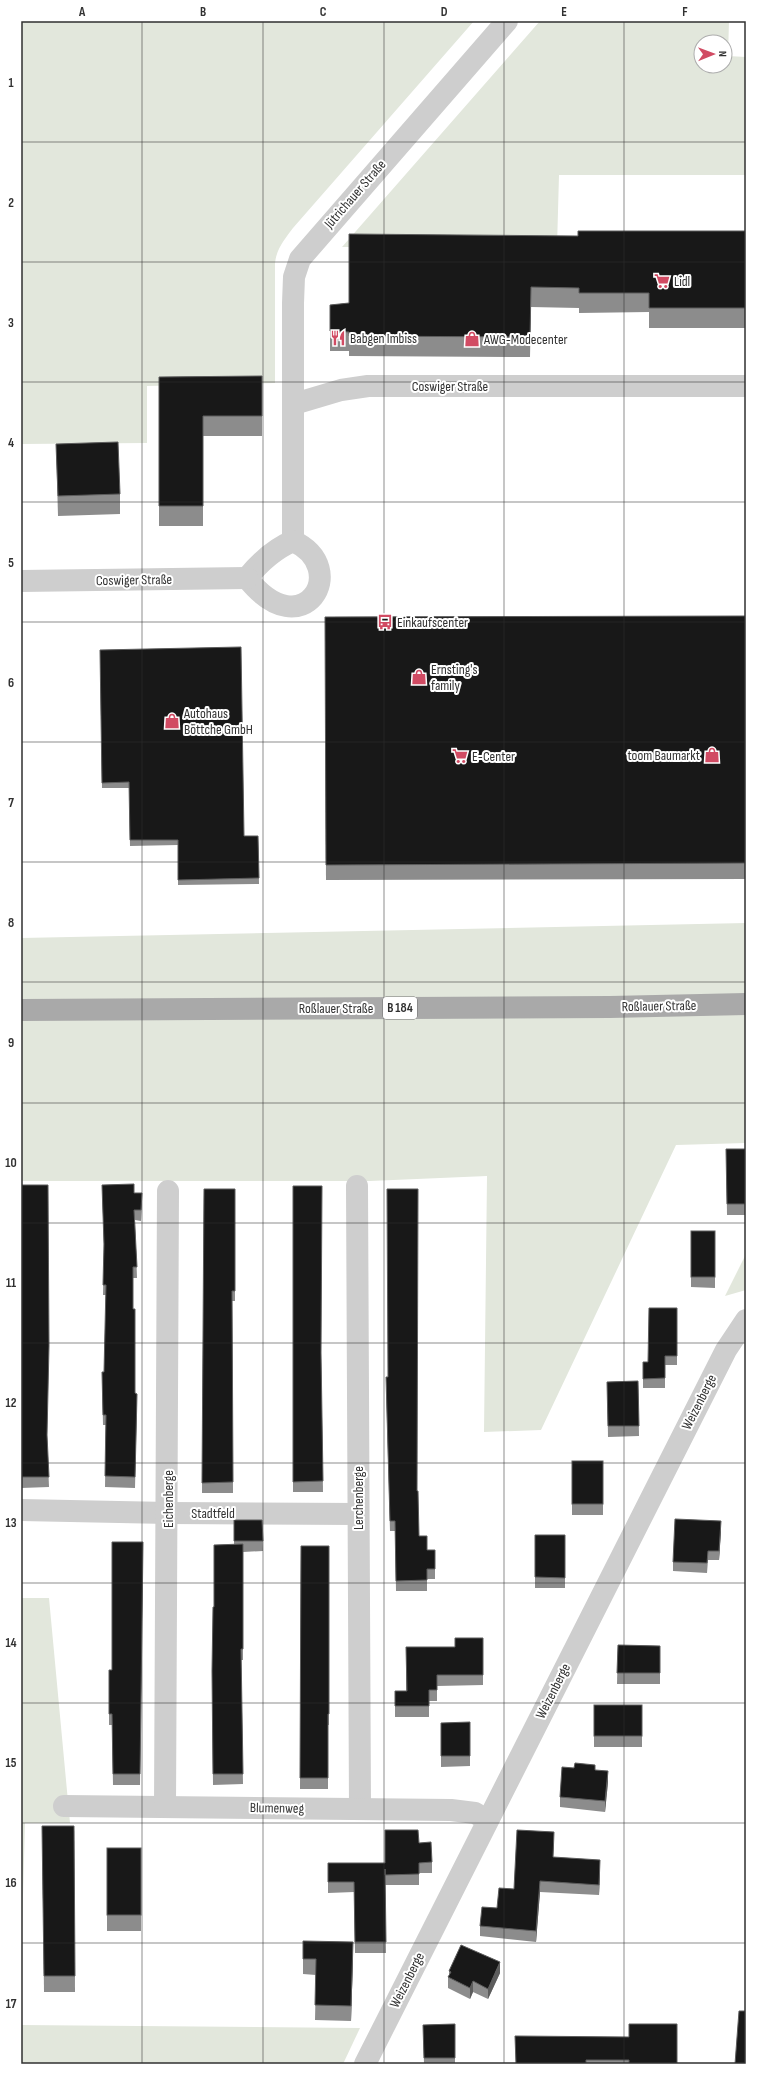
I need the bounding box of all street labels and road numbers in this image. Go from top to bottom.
street label: Jütrichauer Straße [320,156,389,233]
street label: Coswiger Straße [412,378,488,395]
street label: Coswiger Straße [96,571,172,589]
road number: B 184 [383,997,417,1019]
street label: Roßlauer Straße [622,997,696,1015]
street label: Roßlauer Straße [299,1000,373,1017]
street label: Weizenberge [678,1372,720,1432]
street label: Lerchenberge [350,1466,367,1530]
street label: Eichenberge [160,1470,177,1528]
street label: Stadtfeld [191,1505,235,1522]
street label: Weizenberge [532,1661,574,1721]
street label: Blumenweg [250,1799,305,1817]
street label: Weizenberge [386,1950,428,2010]

